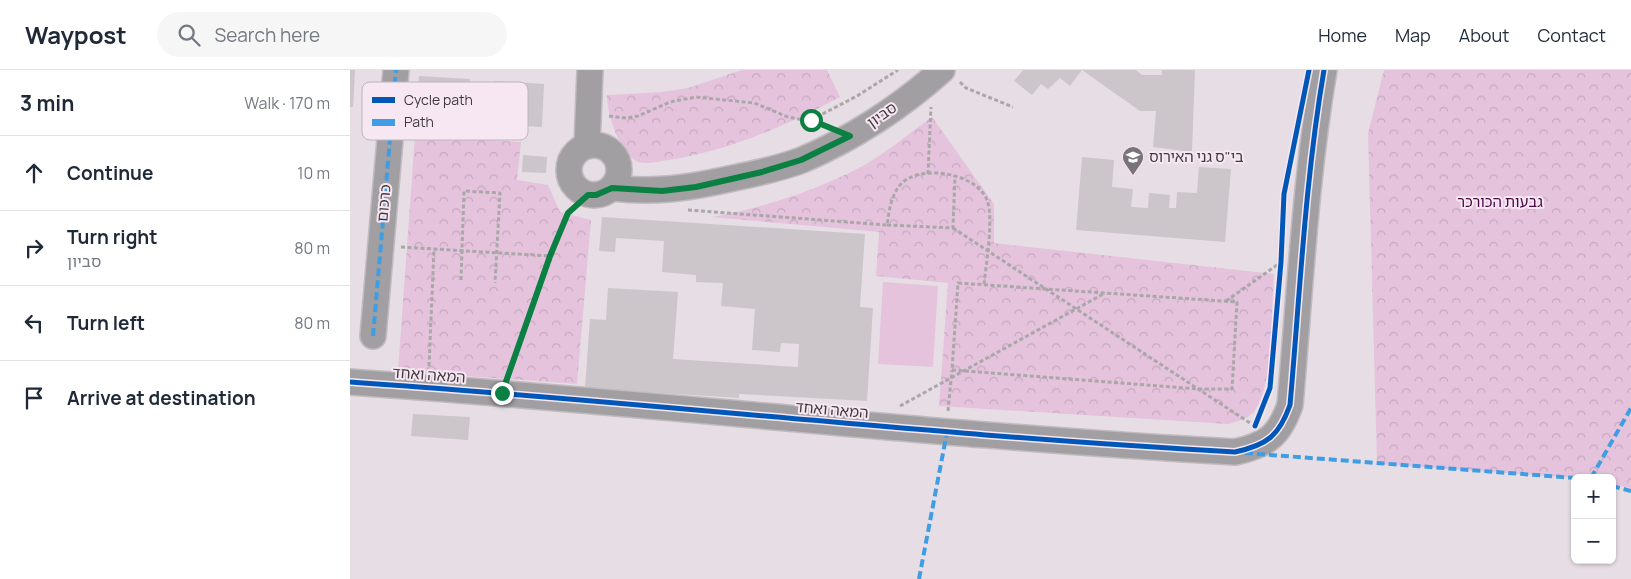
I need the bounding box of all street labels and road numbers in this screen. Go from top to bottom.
street label: סביון [863,97,901,132]
street label: כרכום [371,183,396,223]
street label: המאה ואחד [392,361,466,388]
street label: המאה ואחד [795,396,869,423]

